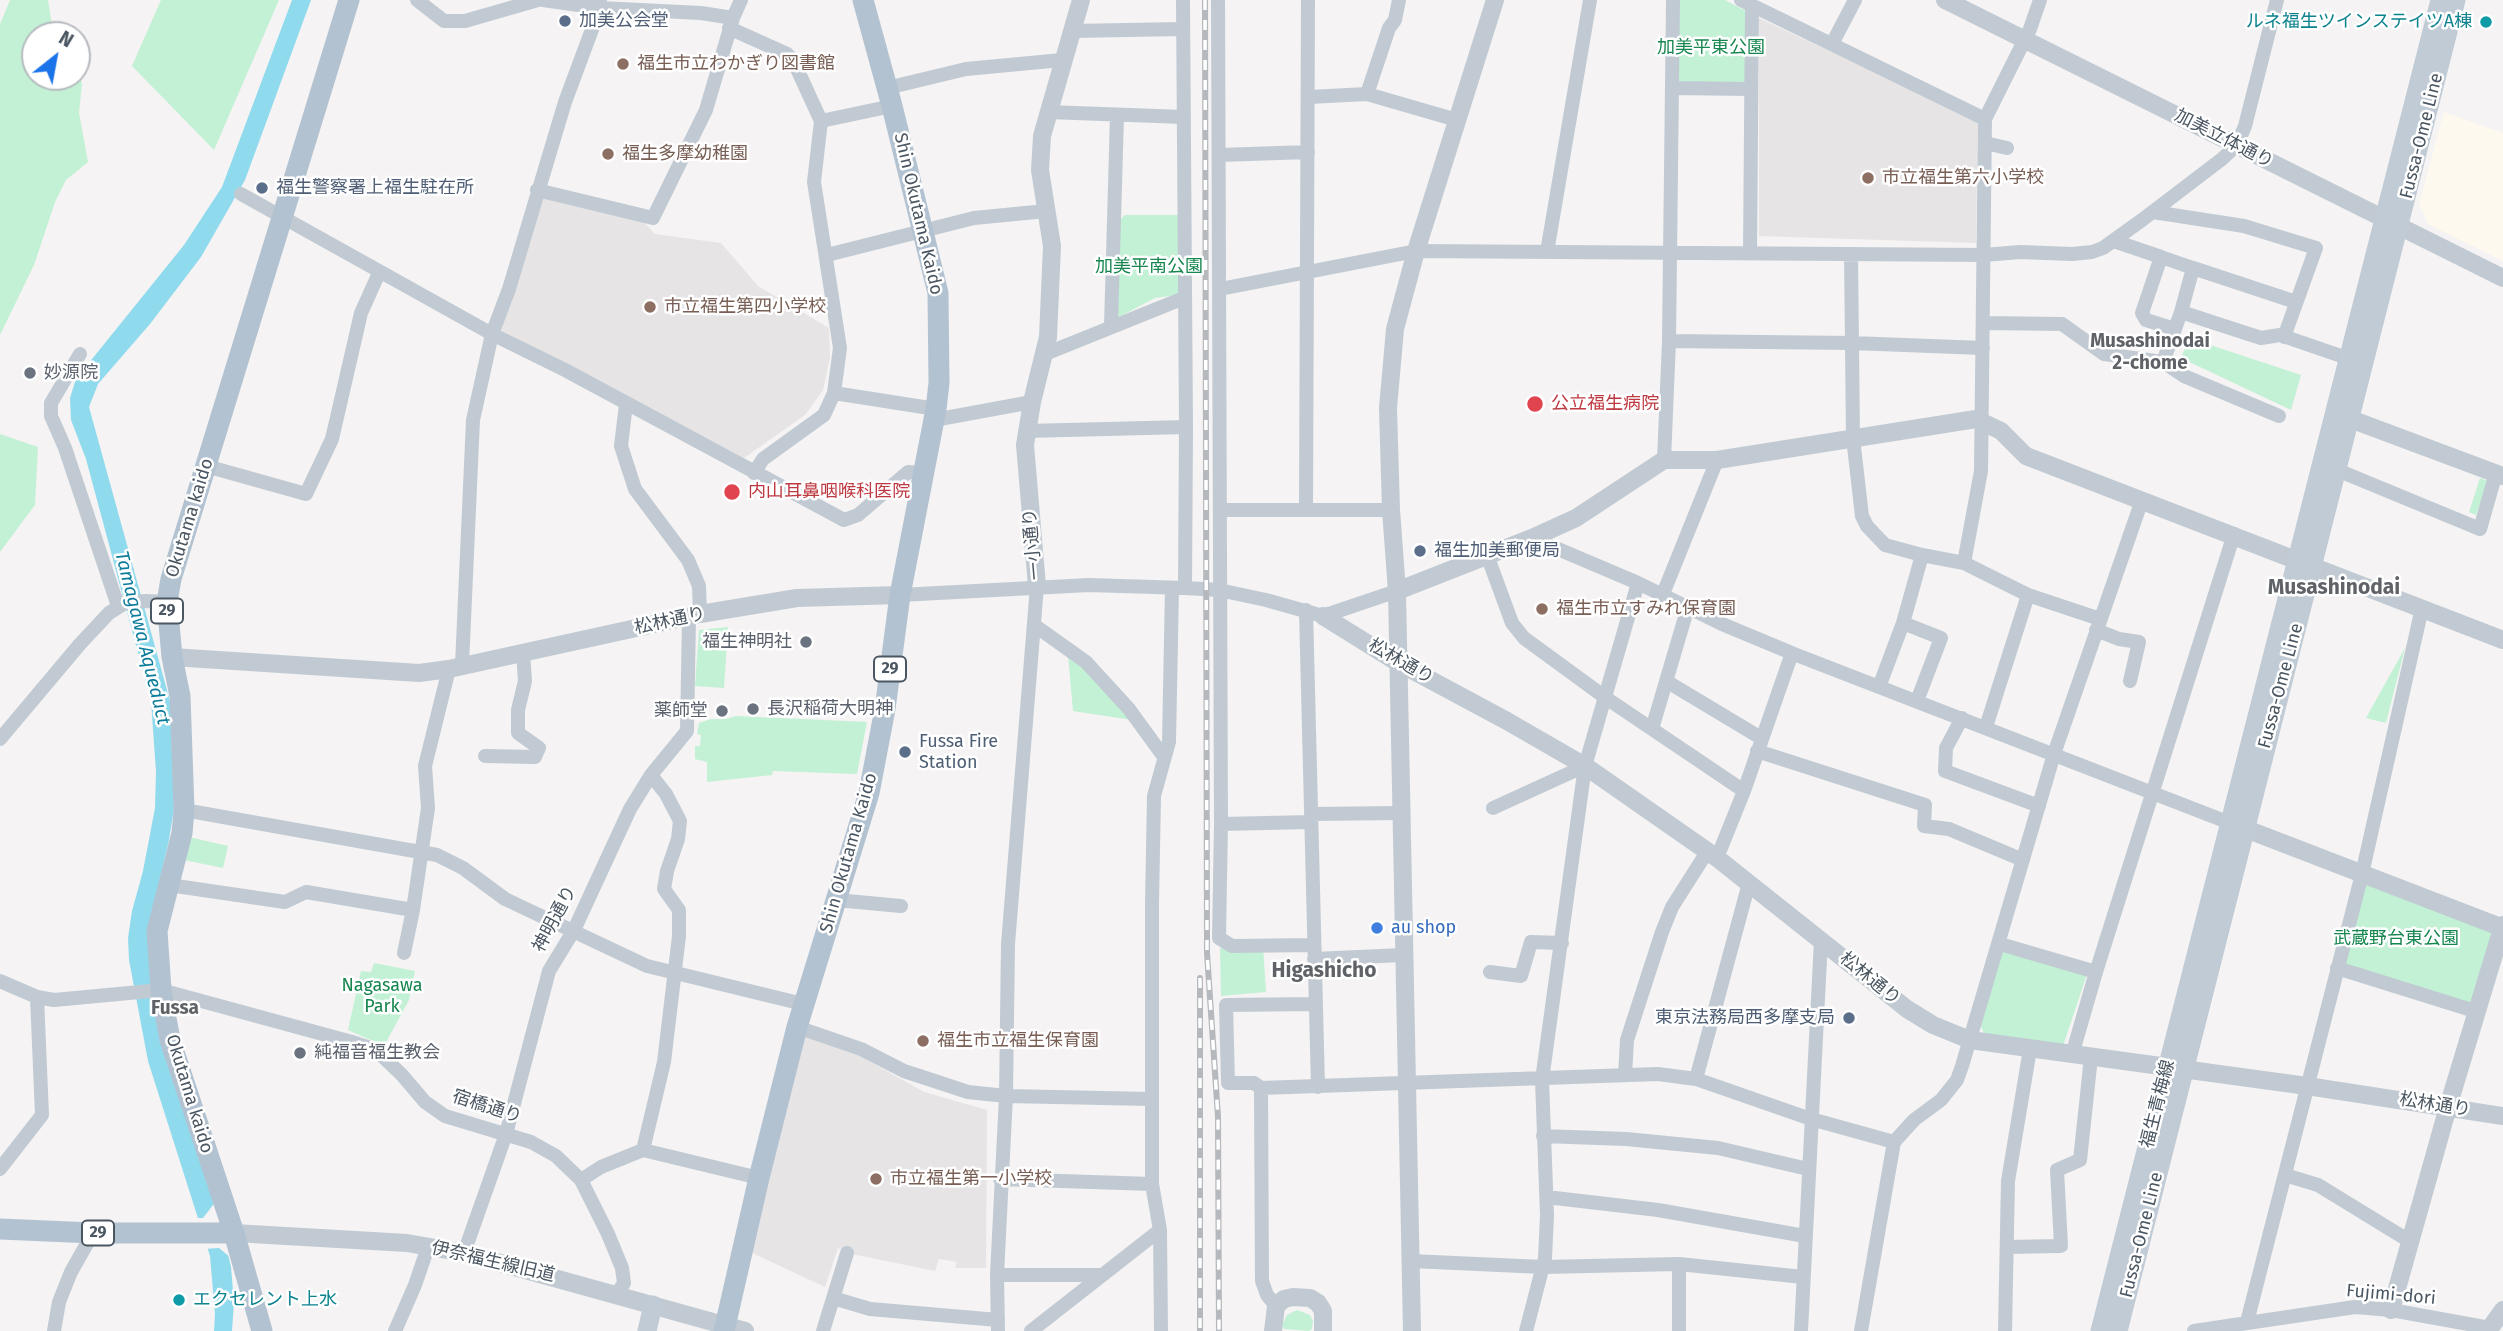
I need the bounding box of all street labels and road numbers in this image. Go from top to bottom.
street label: Fussa-Ome Line [2396,71,2448,201]
street label: 加美立体通り [2171,105,2277,173]
street label: Shin Okutama Kaido [889,131,947,297]
street label: Okutama kaido [162,456,218,580]
street label: 一小通り [1019,507,1047,581]
road number: 29 [151,598,183,624]
street label: 松林通り [633,603,707,639]
street label: Fussa-Ome Line [2254,621,2308,751]
street label: 松林通り [1364,635,1438,689]
road number: 29 [874,656,906,682]
street label: Shin Okutama Kaido [816,770,882,936]
street label: 神明通り [529,882,581,956]
street label: 松林通り [1835,948,1905,1010]
street label: Okutama kaido [161,1032,217,1156]
street label: 福生青梅線 [2137,1058,2179,1150]
street label: 宿橋通り [449,1086,525,1128]
street label: 松林通り [2398,1089,2472,1121]
street label: Fussa-Ome Line [2116,1170,2168,1300]
road number: 29 [82,1220,114,1246]
street label: 伊奈福生線旧道 [429,1237,557,1287]
street label: Fujimi-dori [2345,1280,2437,1310]

